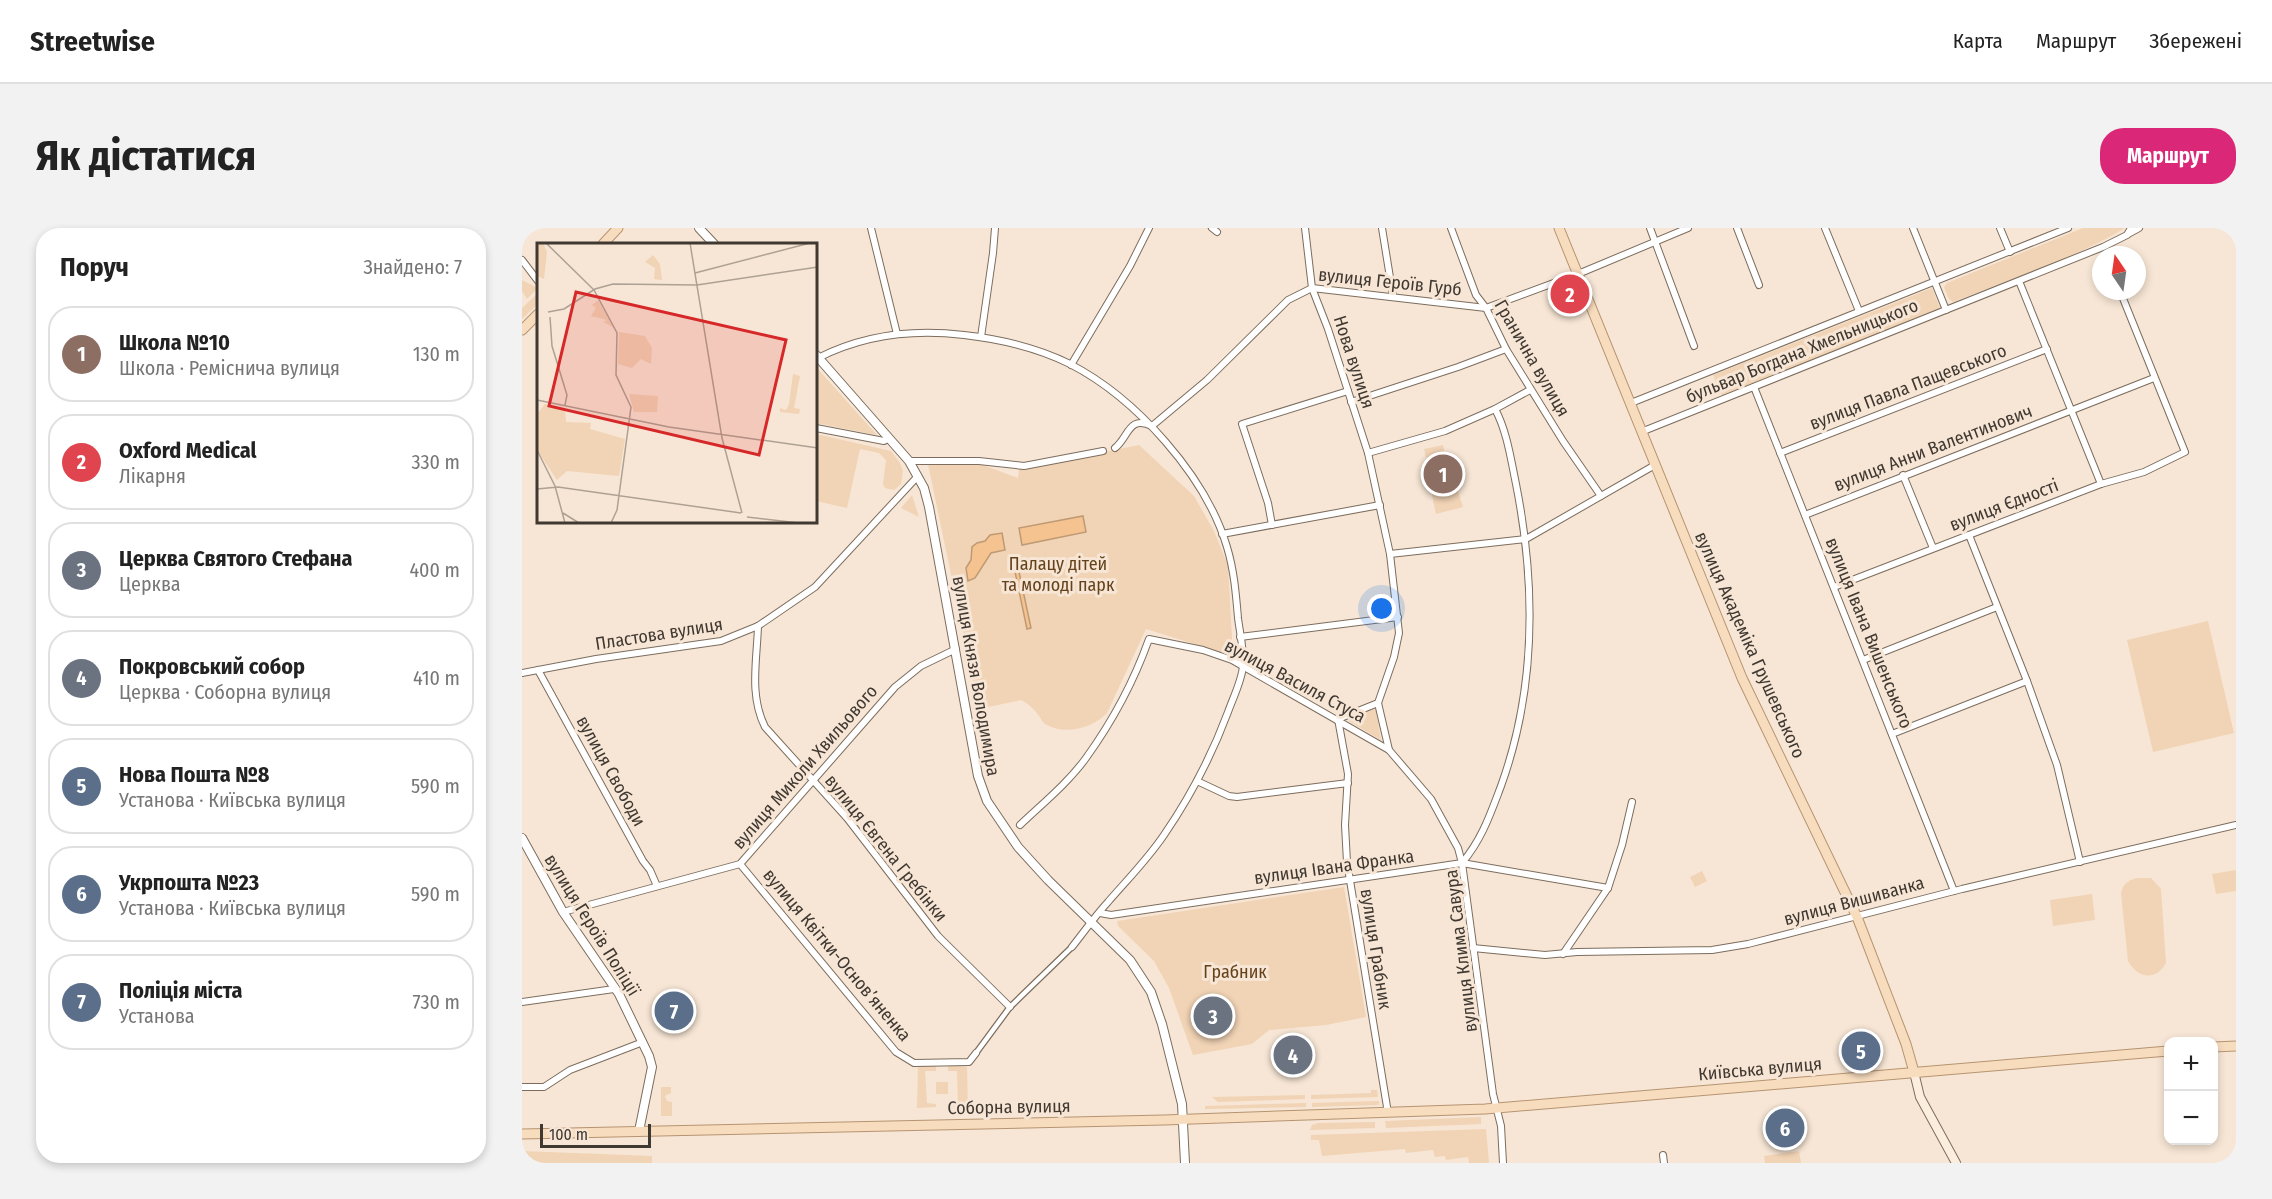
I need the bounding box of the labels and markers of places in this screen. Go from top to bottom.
pin: 2 [1550,272,1590,316]
pin: 1 [1424,452,1462,496]
pin: 7 [654,988,694,1034]
pin: 3 [1194,994,1232,1038]
pin: 5 [1842,1028,1880,1074]
pin: 4 [1274,1032,1312,1078]
pin: 6 [1766,1106,1804,1150]

